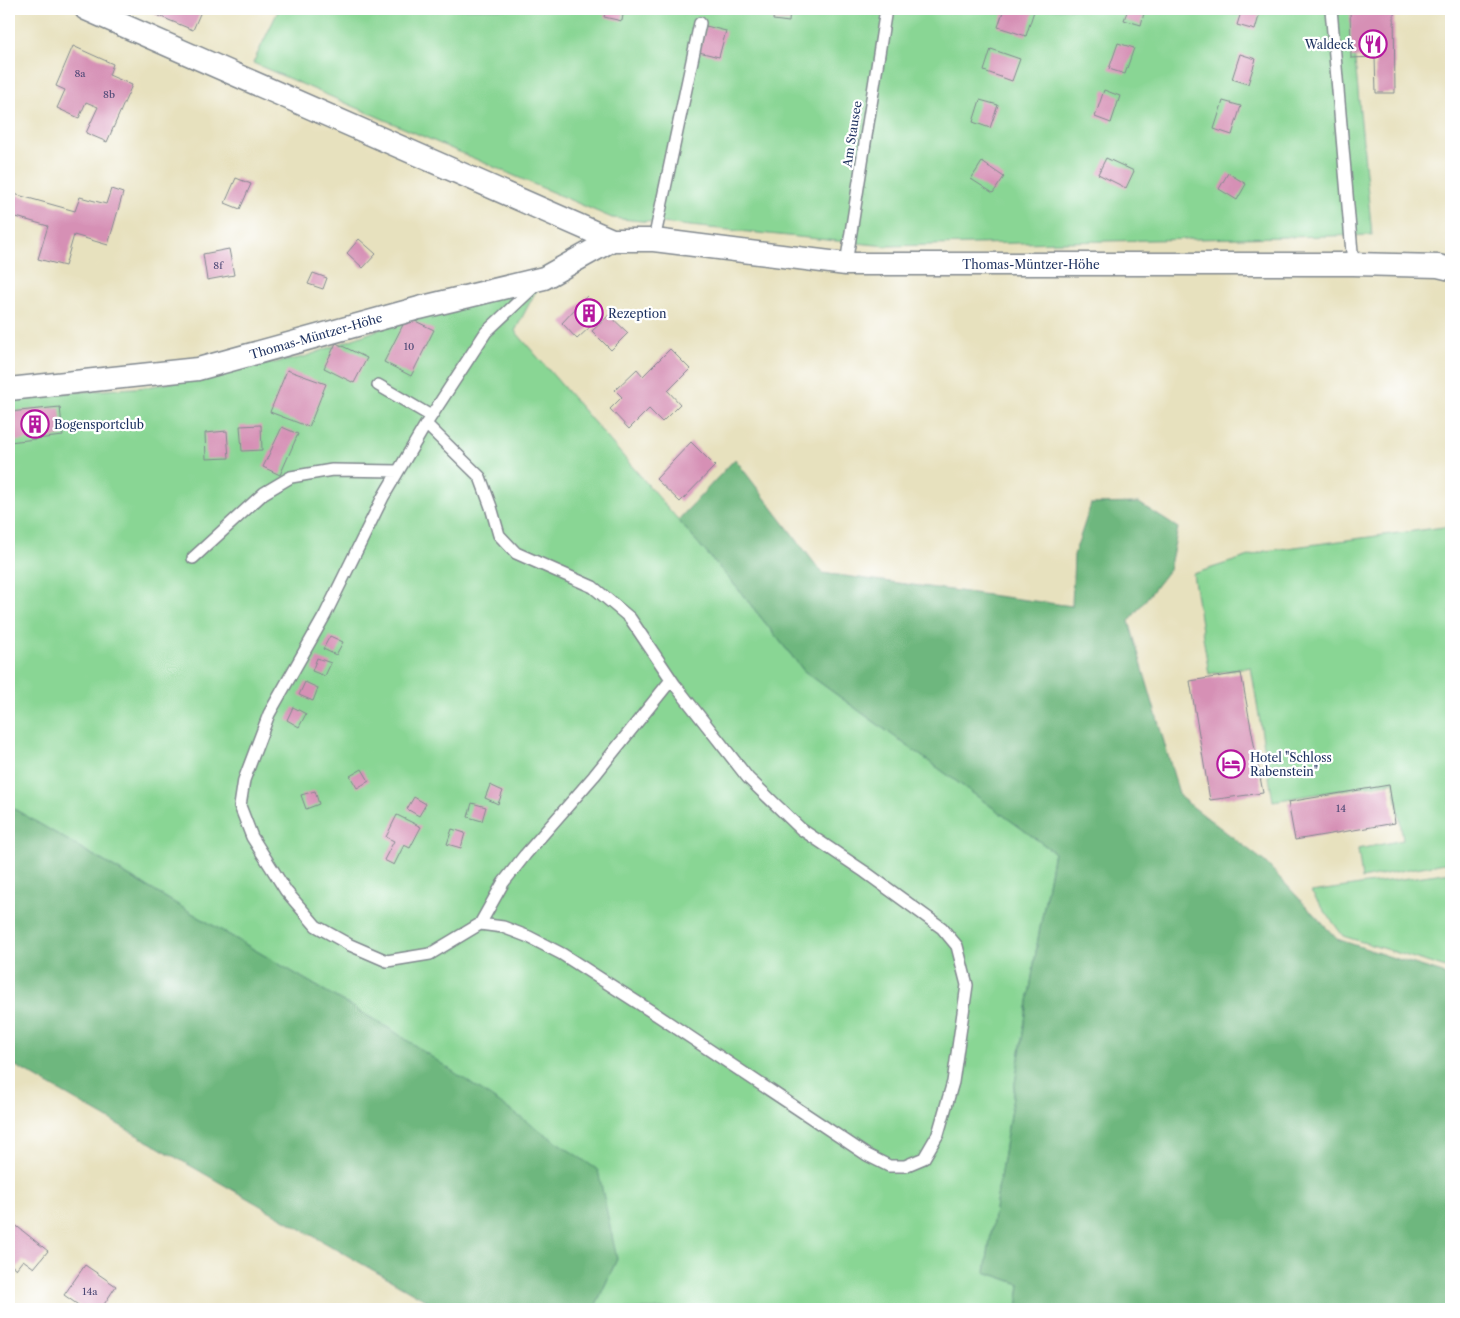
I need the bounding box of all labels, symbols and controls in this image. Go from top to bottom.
restaurant icon: Waldeck [1358,29,1388,59]
place label: Waldeck [1304,37,1355,52]
house number: 8a [74,67,86,80]
house number: 8b [103,88,115,101]
street label: Am Stausee [839,99,865,169]
street label: Thomas-Müntzer-Höhe [962,257,1100,272]
house number: 8f [213,259,224,272]
building icon: Rezeption [574,298,604,328]
place label: Rezeption [608,306,667,321]
street label: Thomas-Müntzer-Höhe [248,310,384,362]
house number: 10 [404,340,414,353]
building icon: Bogensportclub [20,409,50,439]
place label: Bogensportclub [54,417,144,432]
hotel icon: Hotel "Schloss Rabenstein" [1216,749,1246,779]
place label: Hotel "Schloss Rabenstein" [1250,750,1332,779]
house number: 14 [1336,802,1346,815]
house number: 14a [82,1285,98,1298]

